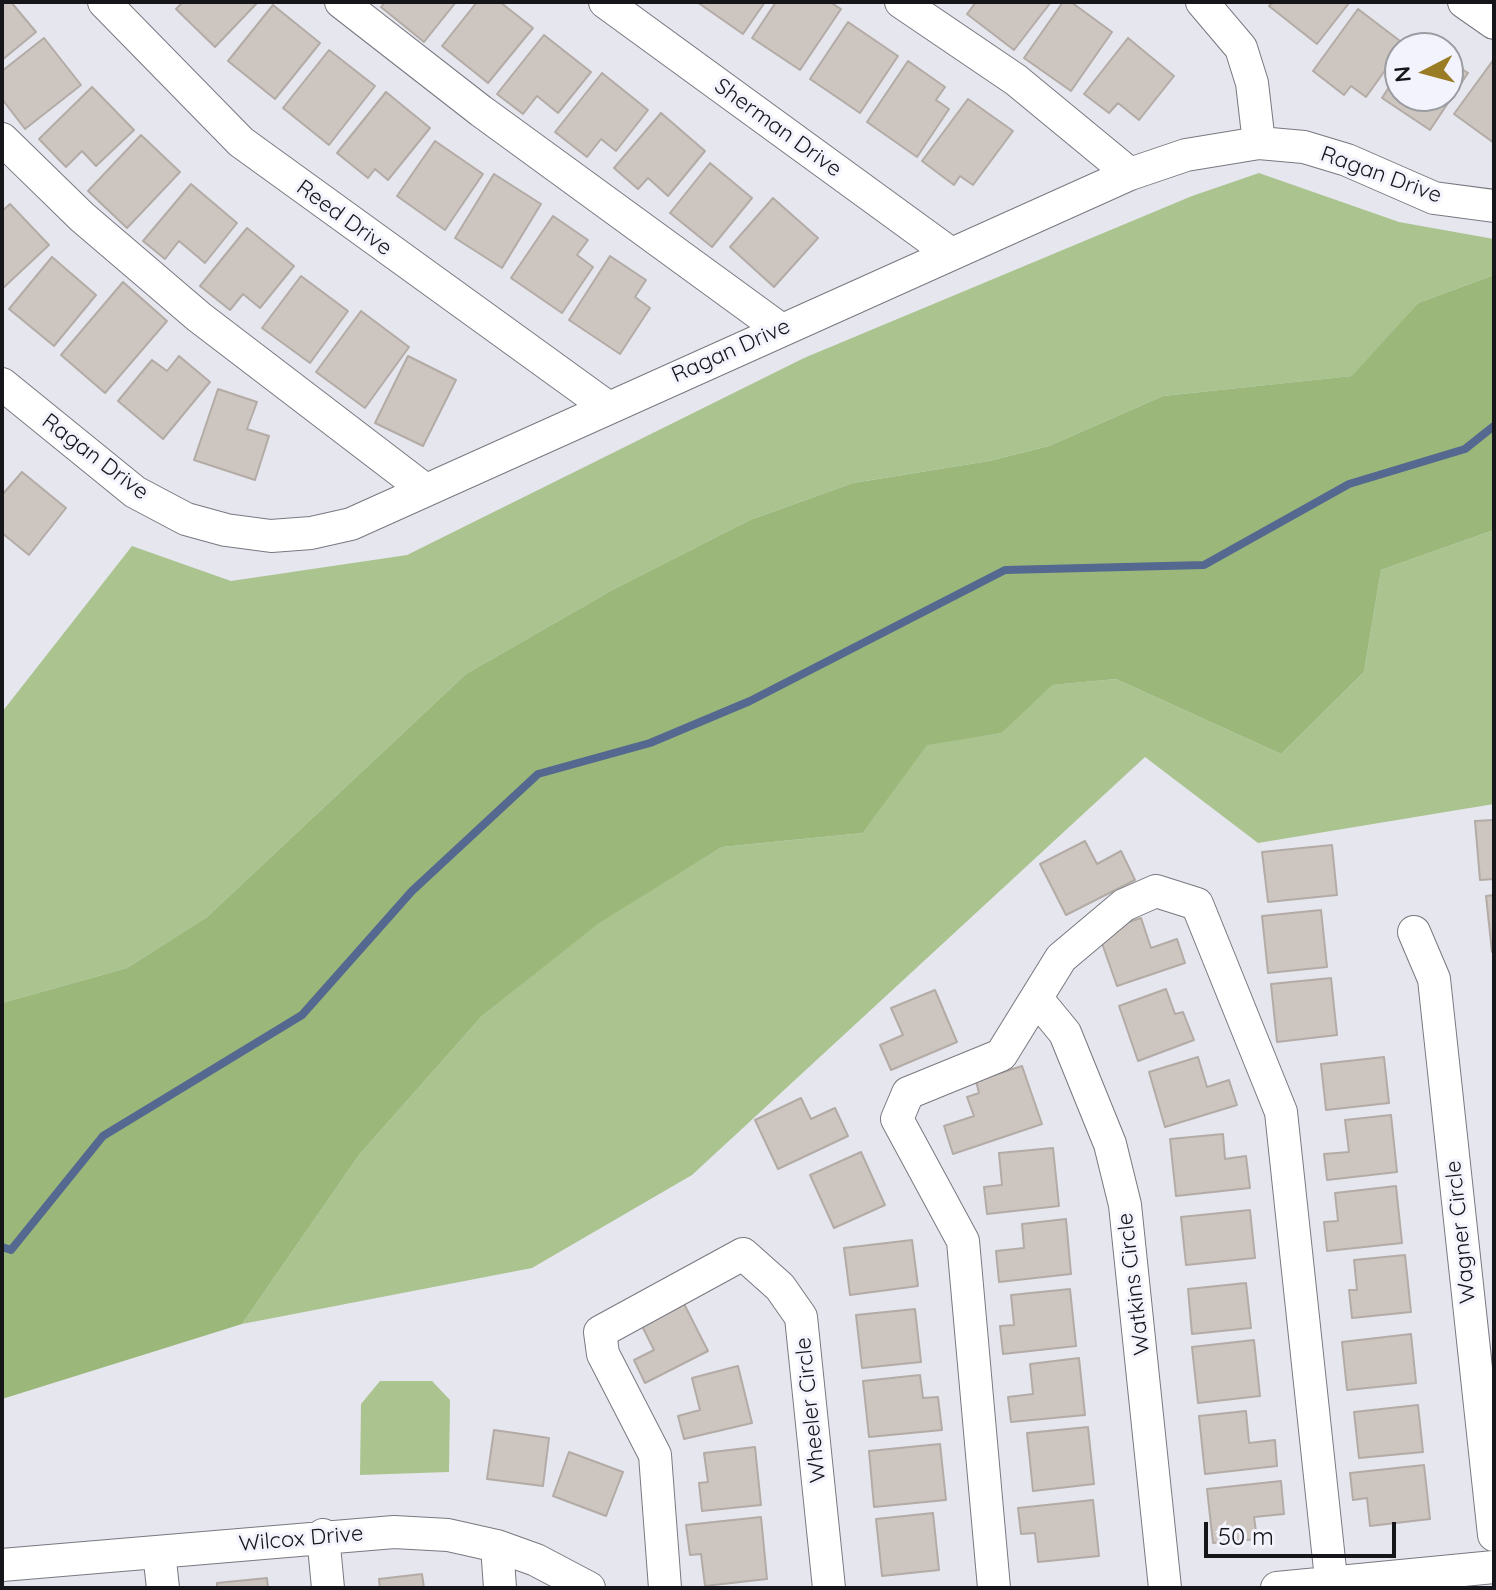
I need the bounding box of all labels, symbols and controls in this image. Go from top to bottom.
north arrow [1384,32,1464,112]
text: N [1387,65,1417,84]
street label: Sherman Drive [709,73,847,183]
street label: Ragan Drive [1317,141,1445,209]
street label: Reed Drive [291,174,397,262]
street label: Ragan Drive [668,313,794,389]
street label: Ragan Drive [36,408,154,506]
street label: Wagner Circle [1440,1159,1482,1305]
street label: Watkins Circle [1112,1211,1156,1357]
street label: Wheeler Circle [790,1336,832,1484]
scale bar [1208,1506,1400,1556]
street label: Wilcox Drive [238,1520,364,1558]
text: 50 m [1218,1521,1274,1551]

